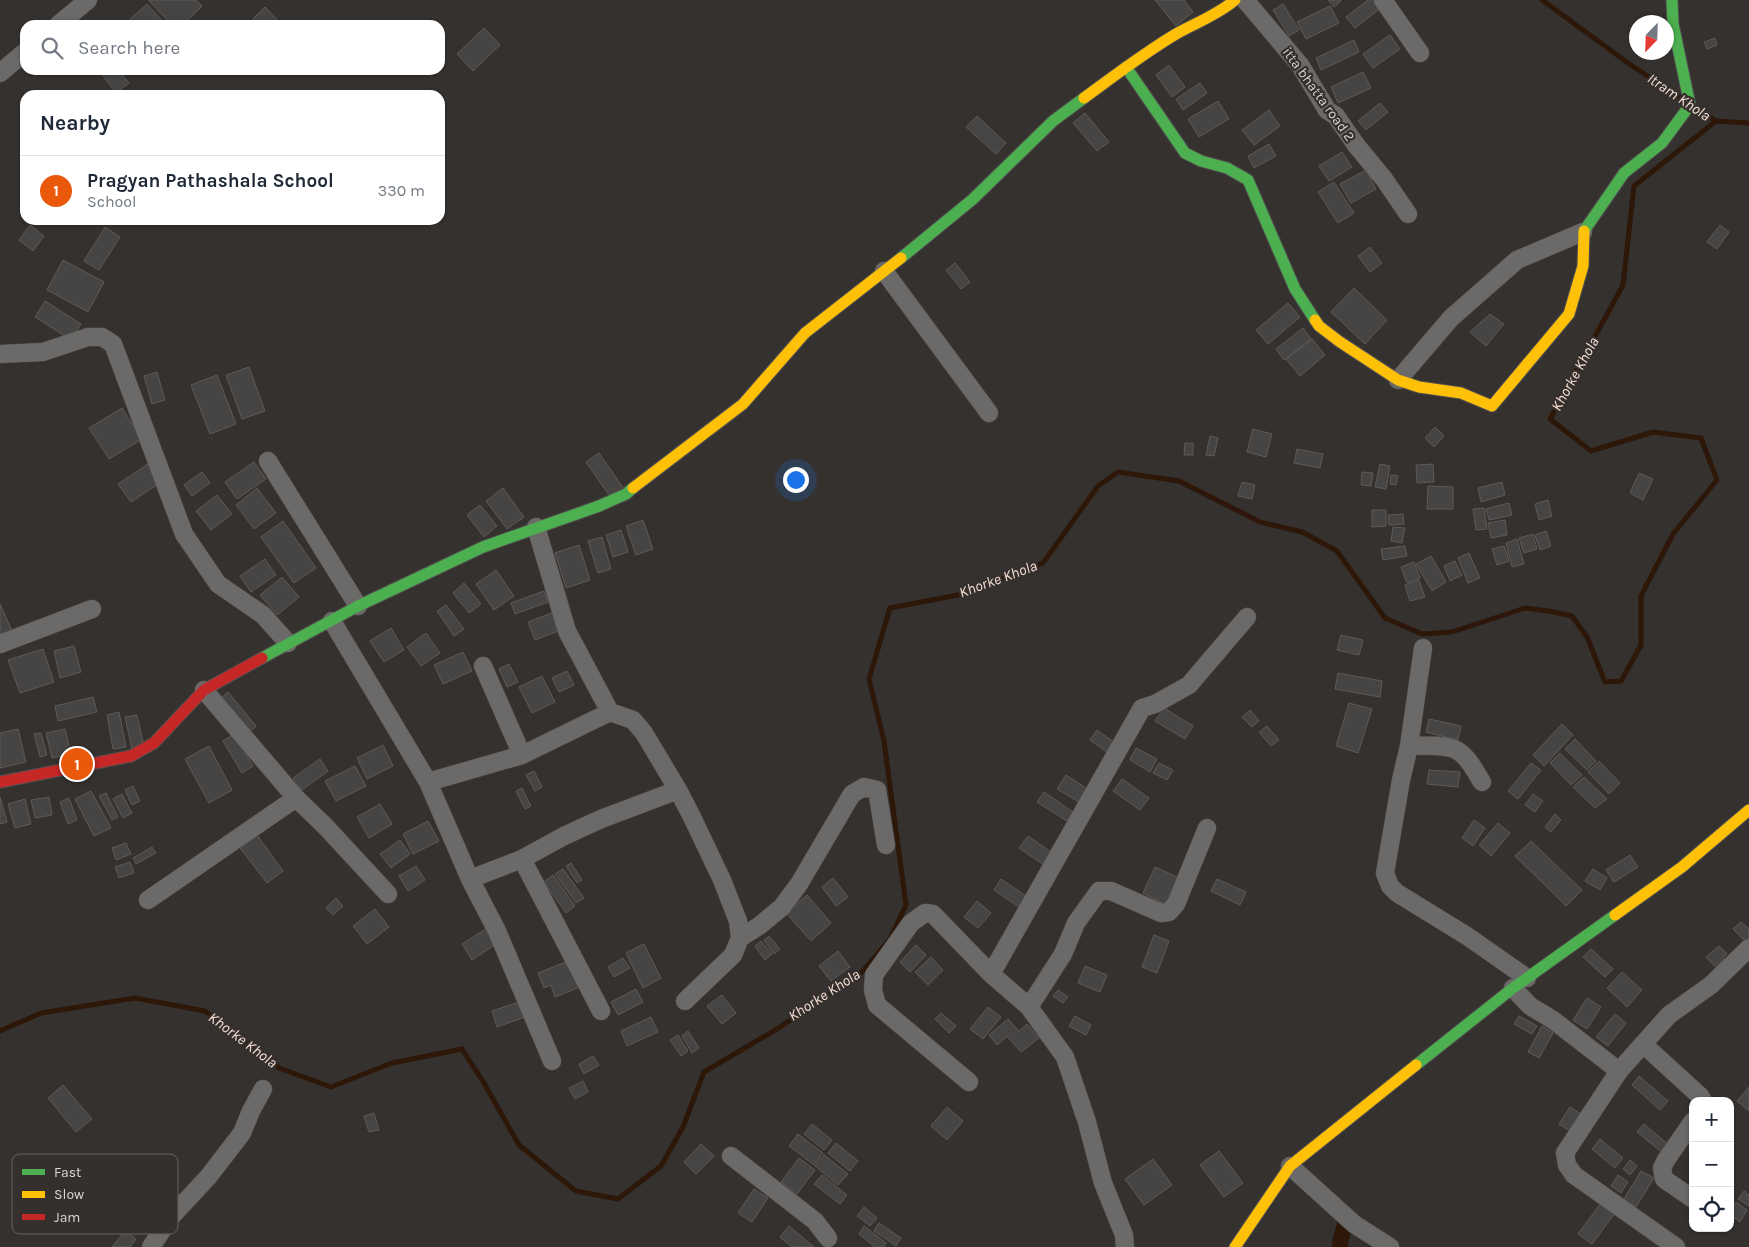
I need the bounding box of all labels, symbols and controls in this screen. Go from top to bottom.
north arrow [1629,15,1674,60]
search box [20,20,445,75]
icon: search [38,34,66,62]
text: Search here [78,37,180,59]
street label: itta bhatta road 2 [1279,44,1358,145]
water label: Itram Khola [1644,69,1714,125]
text: Nearby [40,111,110,135]
text: Pragyan Pathashala School [87,170,334,192]
text: 1 [53,181,59,200]
text: 330 m [378,181,425,200]
text: School [87,192,137,211]
water label: Khorke Khola [1547,334,1603,414]
your location [783,467,809,493]
water label: Khorke Khola [957,557,1039,601]
pin: 1 [61,745,93,783]
water label: Khorke Khola [785,965,863,1025]
water label: Khorke Khola [205,1008,281,1072]
map controls [1689,1097,1734,1232]
button: + [1689,1097,1734,1142]
button: − [1689,1142,1734,1187]
legend [12,1154,178,1234]
text: Fast [54,1164,81,1181]
text: Slow [54,1186,84,1203]
button: locate [1689,1187,1734,1232]
text: Jam [54,1209,80,1226]

